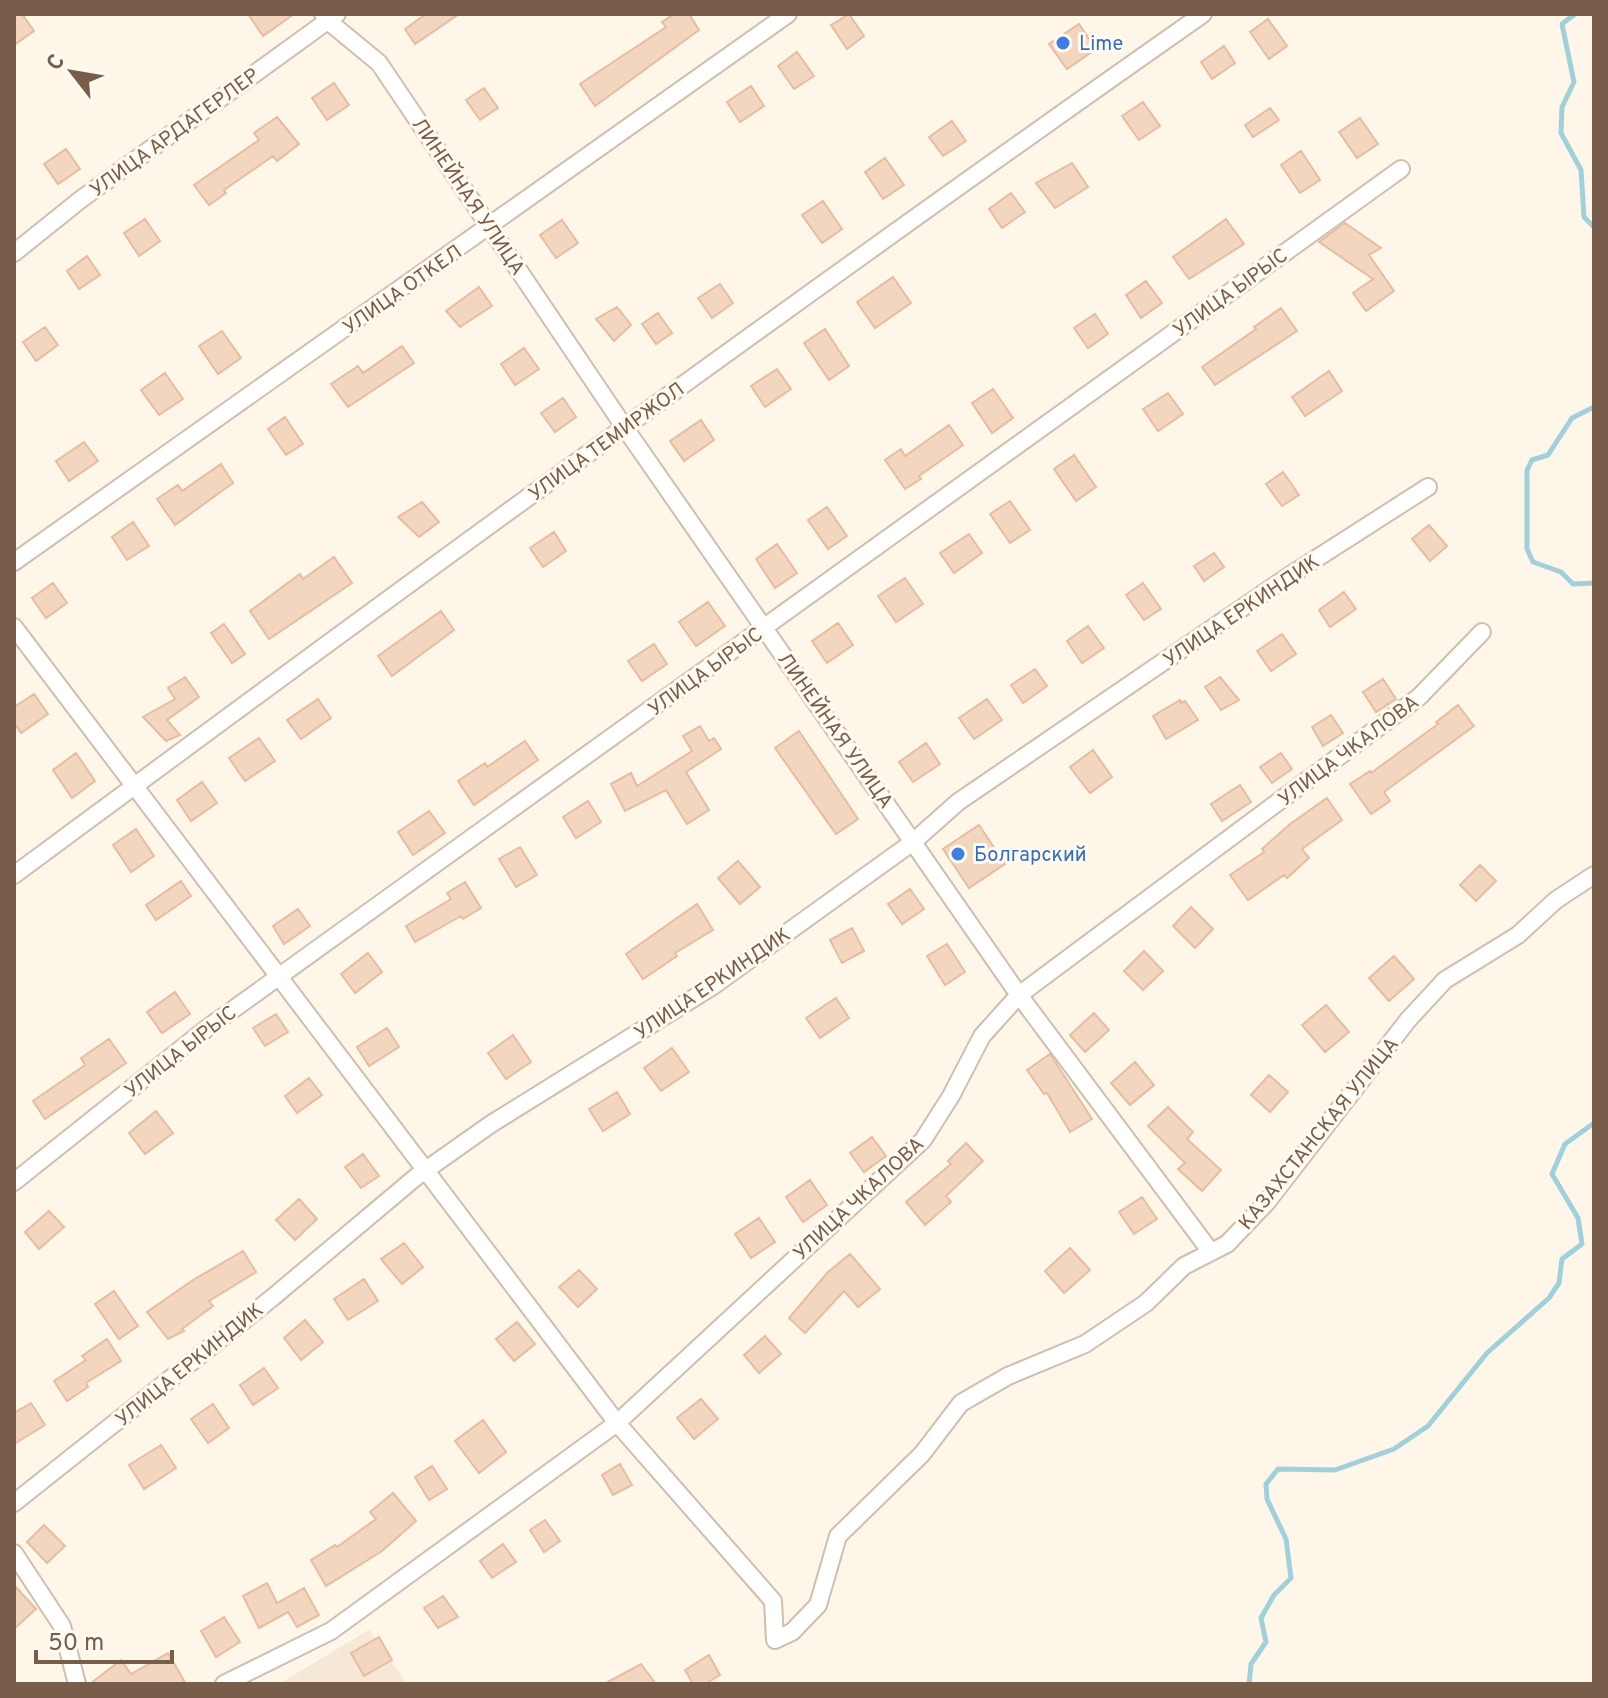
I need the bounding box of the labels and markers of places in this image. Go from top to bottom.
place label: Lime [1079,32,1123,58]
marker: Lime [1054,34,1072,52]
place label: Болгарский [974,843,1087,869]
marker: Болгарский [949,845,967,863]

